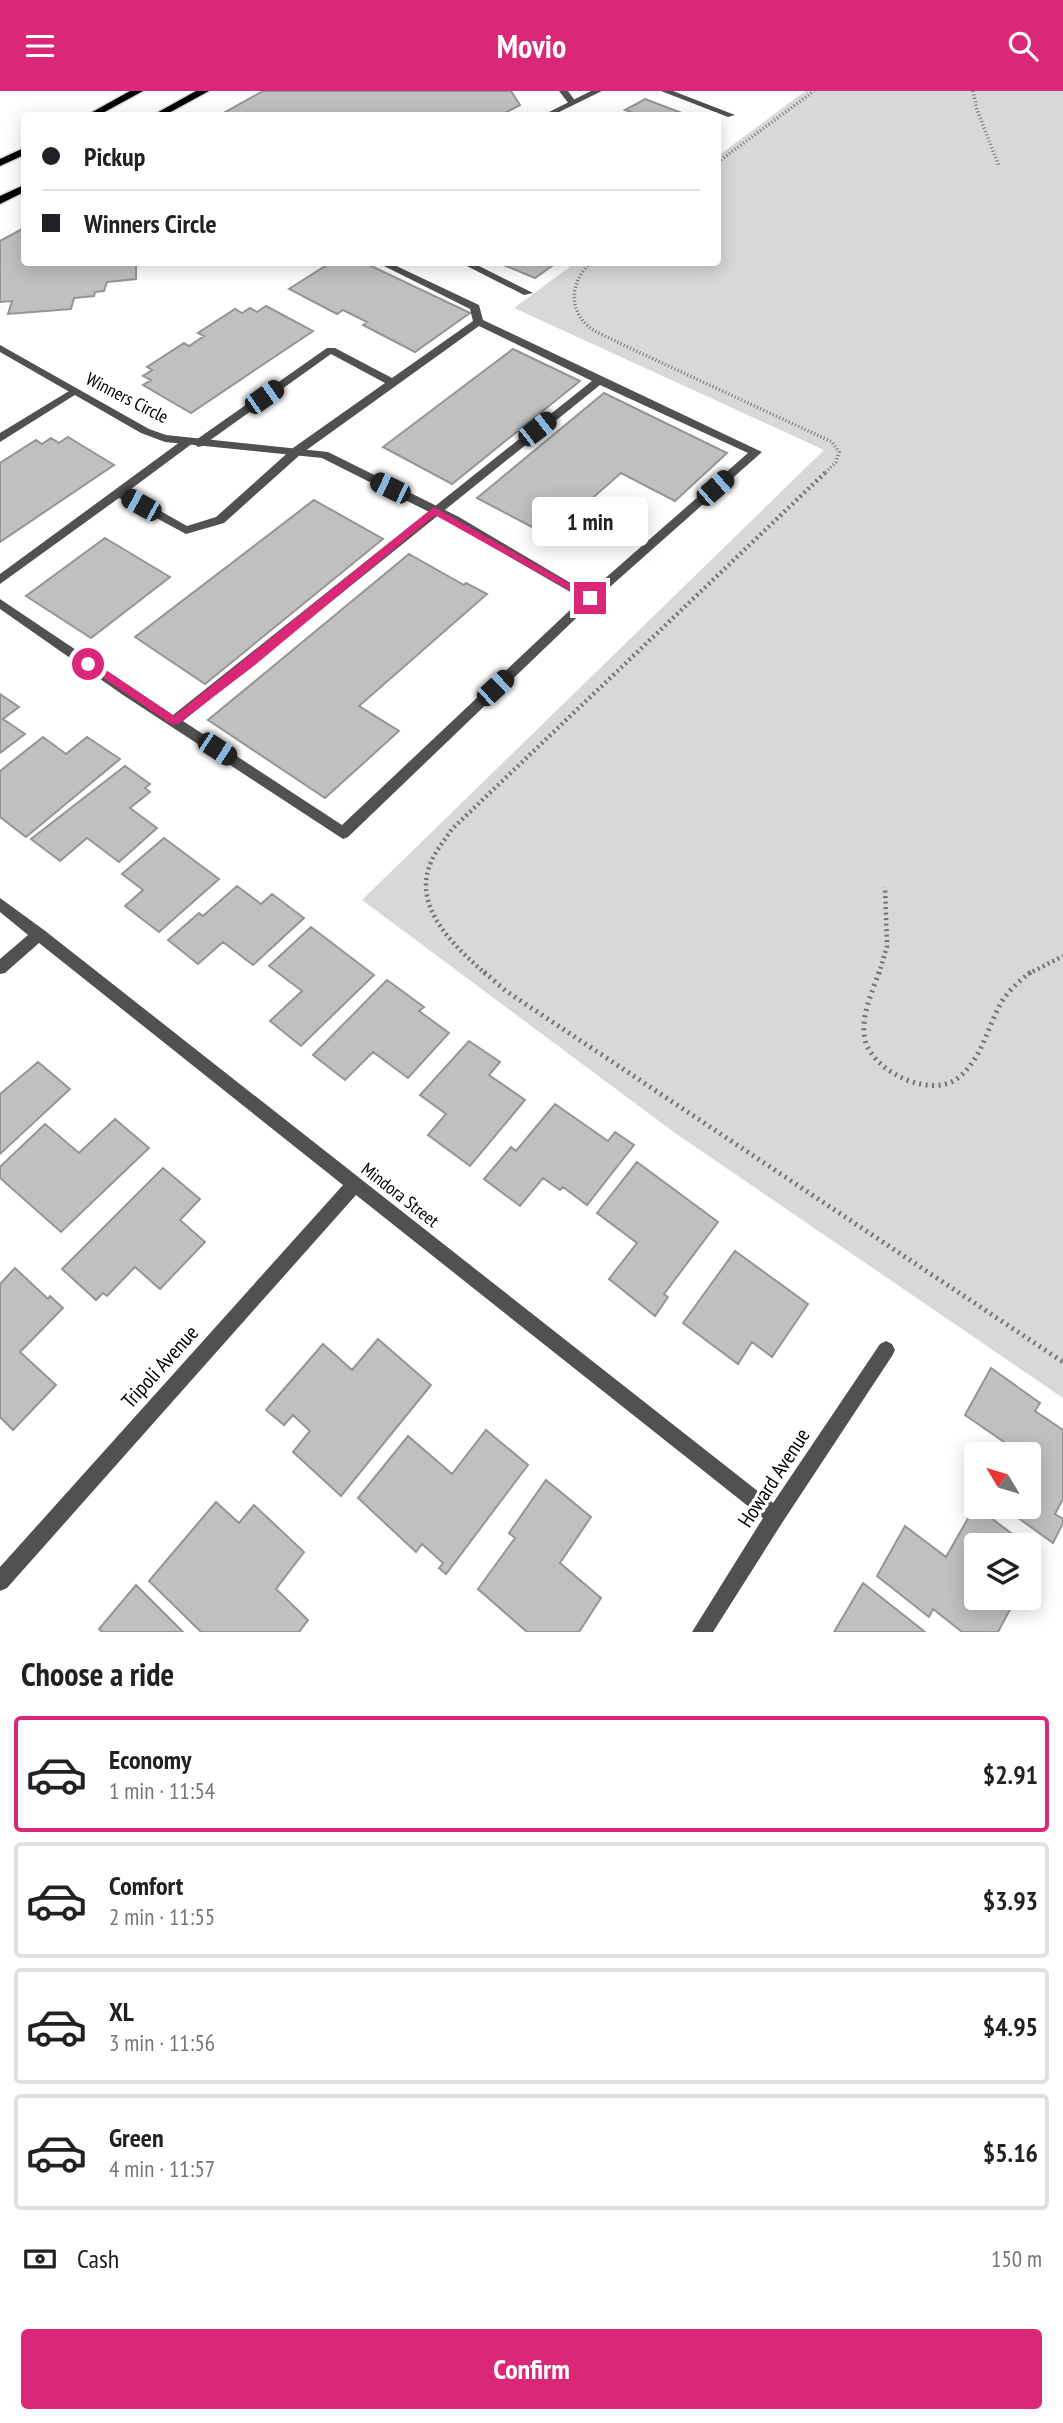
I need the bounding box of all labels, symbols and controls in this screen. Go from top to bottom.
text: Movio [497,25,566,67]
icon: menu [21,27,59,65]
icon: search [1004,27,1042,65]
text: Pickup [84,140,145,173]
text: Winners Circle [84,207,217,240]
street label: Winners Circle [82,367,172,428]
car [241,376,288,418]
car [514,408,561,450]
car [693,466,738,510]
car [367,469,414,507]
car [118,486,165,524]
callout: 1 min [532,497,648,545]
text: 1 min [567,507,613,536]
route end [574,582,606,614]
route start [72,648,104,680]
car [473,666,518,710]
car [194,729,241,769]
street label: Mindora Street [357,1157,444,1232]
street label: Tripoli Avenue [115,1320,204,1414]
street label: Howard Avenue [732,1423,816,1532]
north arrow [964,1442,1041,1519]
map controls [964,1442,1041,1610]
button: layers [964,1533,1041,1610]
text: Choose a ride [21,1653,174,1695]
icon: car [25,1743,88,1806]
text: Economy [109,1743,191,1776]
text: $2.91 [983,1758,1038,1791]
text: 1 min · 11:54 [109,1776,215,1805]
icon: car [25,1869,88,1932]
text: Comfort [109,1869,183,1902]
text: $3.93 [983,1884,1038,1917]
text: 2 min · 11:55 [109,1902,215,1931]
icon: car [25,1995,88,2058]
text: XL [109,1995,134,2028]
text: $4.95 [983,2010,1038,2043]
text: 3 min · 11:56 [109,2028,215,2057]
icon: car [25,2121,88,2184]
text: Green [109,2121,164,2154]
text: $5.16 [983,2136,1038,2169]
text: 4 min · 11:57 [109,2154,215,2183]
icon: cash [21,2240,59,2278]
text: Cash [77,2242,119,2275]
text: 150 m [991,2244,1042,2273]
button: Confirm [21,2329,1042,2409]

